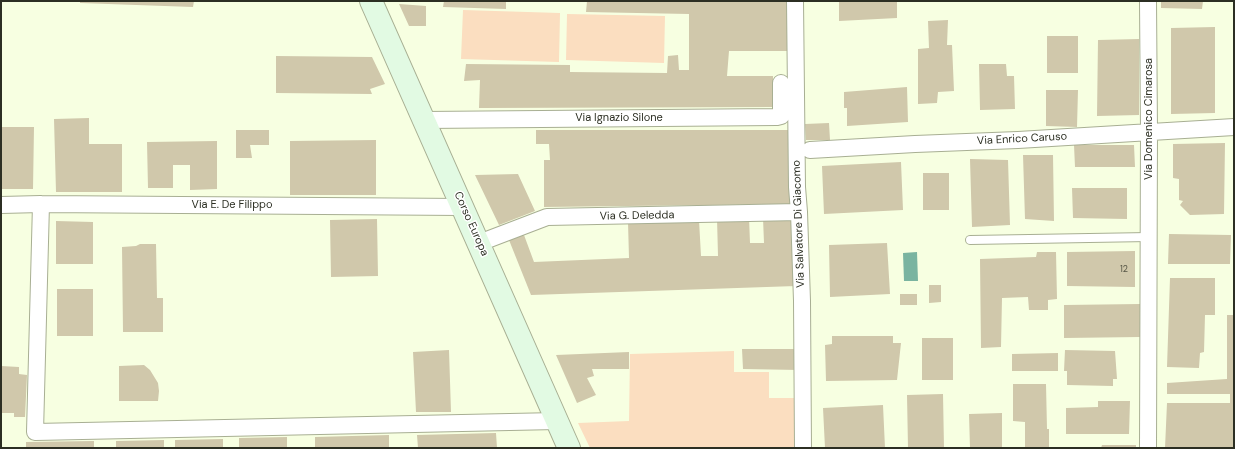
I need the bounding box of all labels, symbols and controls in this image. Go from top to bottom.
street label: Via Domenico Cimarosa [1142,58,1156,180]
street label: Via Ignazio Silone [575,111,663,125]
street label: Via Enrico Caruso [977,130,1067,148]
street label: Via Salvatore Di Giacomo [790,160,808,288]
street label: Corso Europa [451,190,491,258]
street label: Via E. De Filippo [192,198,272,212]
street label: Via G. Deledda [600,209,674,223]
house number: 12 [1120,265,1128,275]

